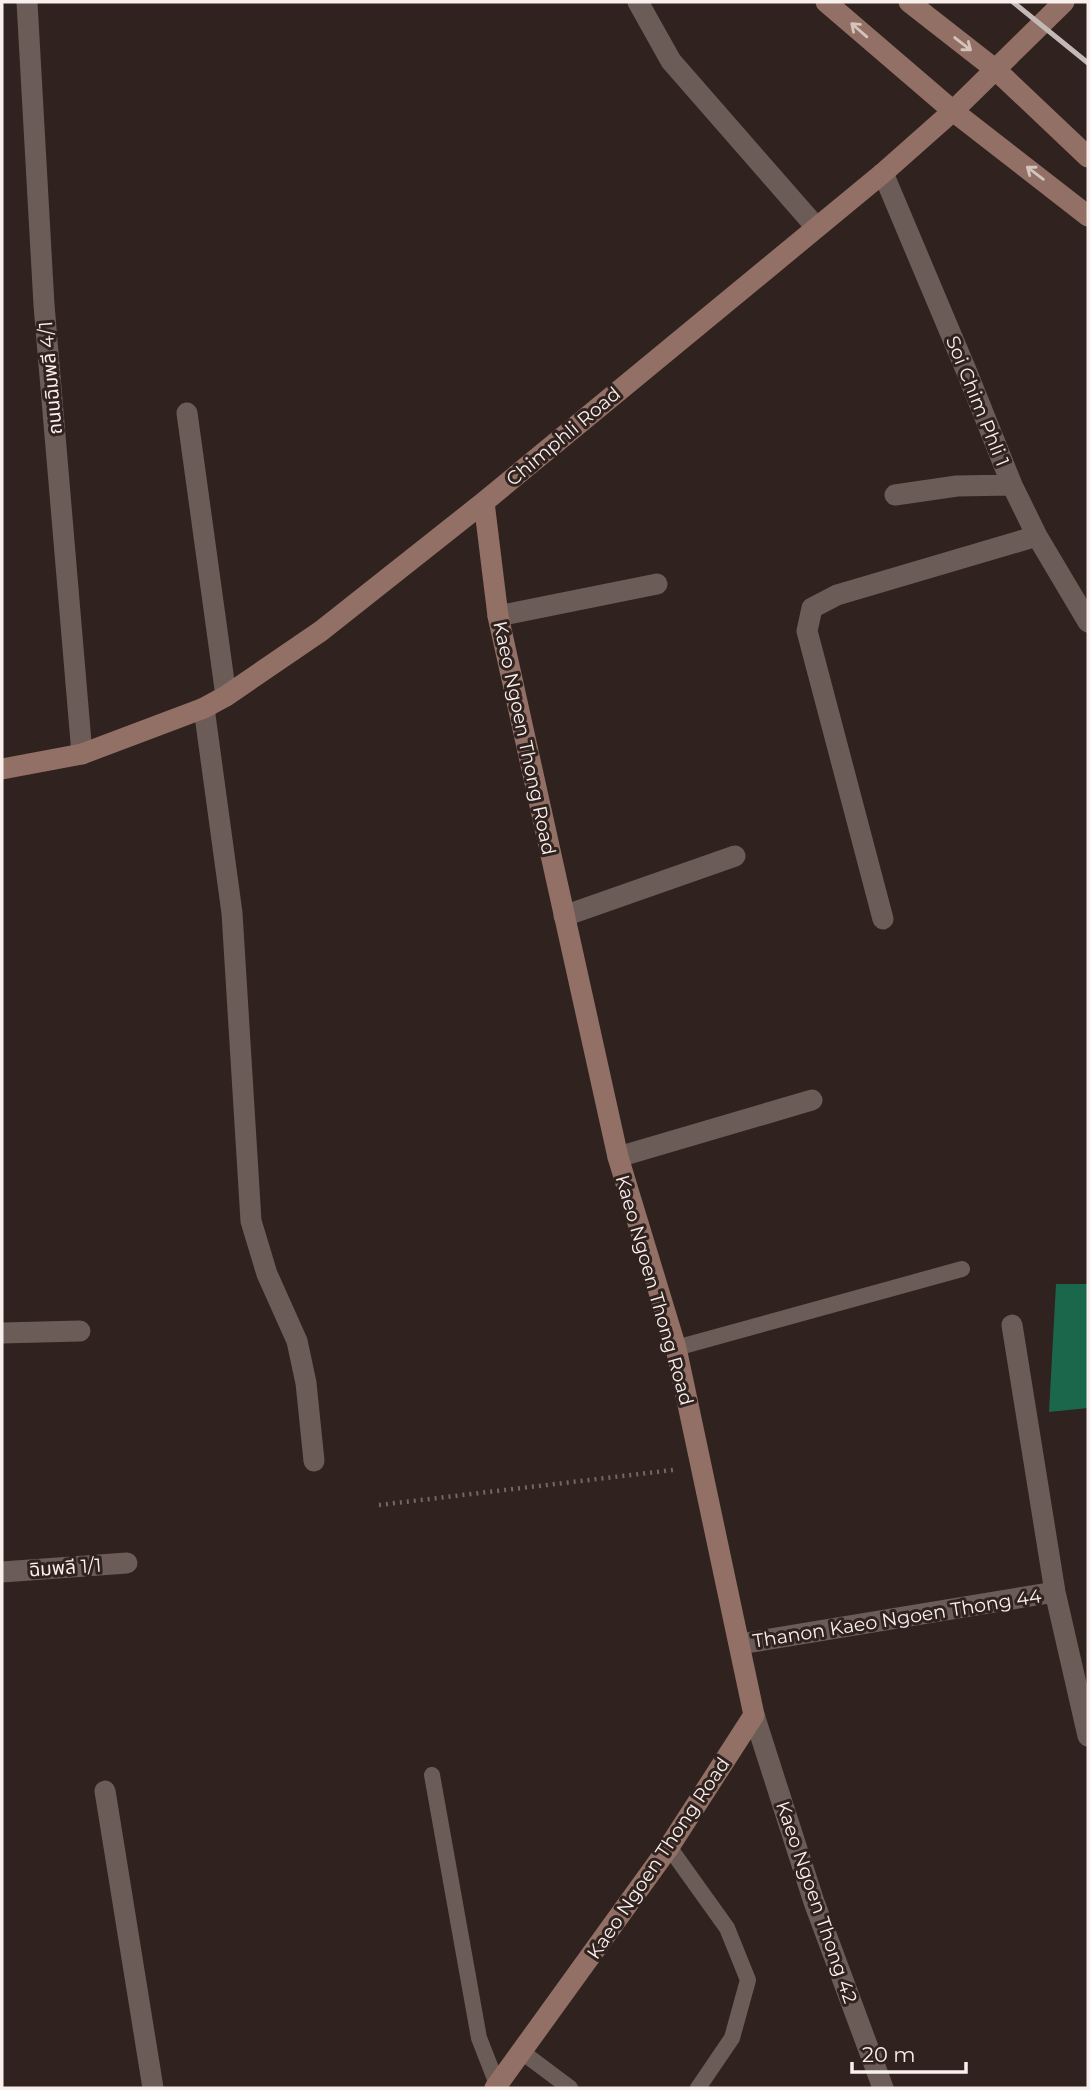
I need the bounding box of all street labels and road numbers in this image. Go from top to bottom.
street label: ถนนฉิมพลี 4/1 [34,320,67,436]
street label: Soi Chim Phli 1 [941,333,1014,470]
street label: Chimphli Road [501,382,625,491]
street label: Kaeo Ngoen Thong Road [488,619,561,857]
street label: Kaeo Ngoen Thong Road [611,1172,698,1408]
street label: ฉิมพลี 1/1 [28,1553,102,1582]
street label: Thanon Kaeo Ngoen Thong 44 [751,1584,1043,1653]
street label: Kaeo Ngoen Thong Road [582,1753,735,1964]
street label: Kaeo Ngoen Thong 42 [771,1798,862,2006]

